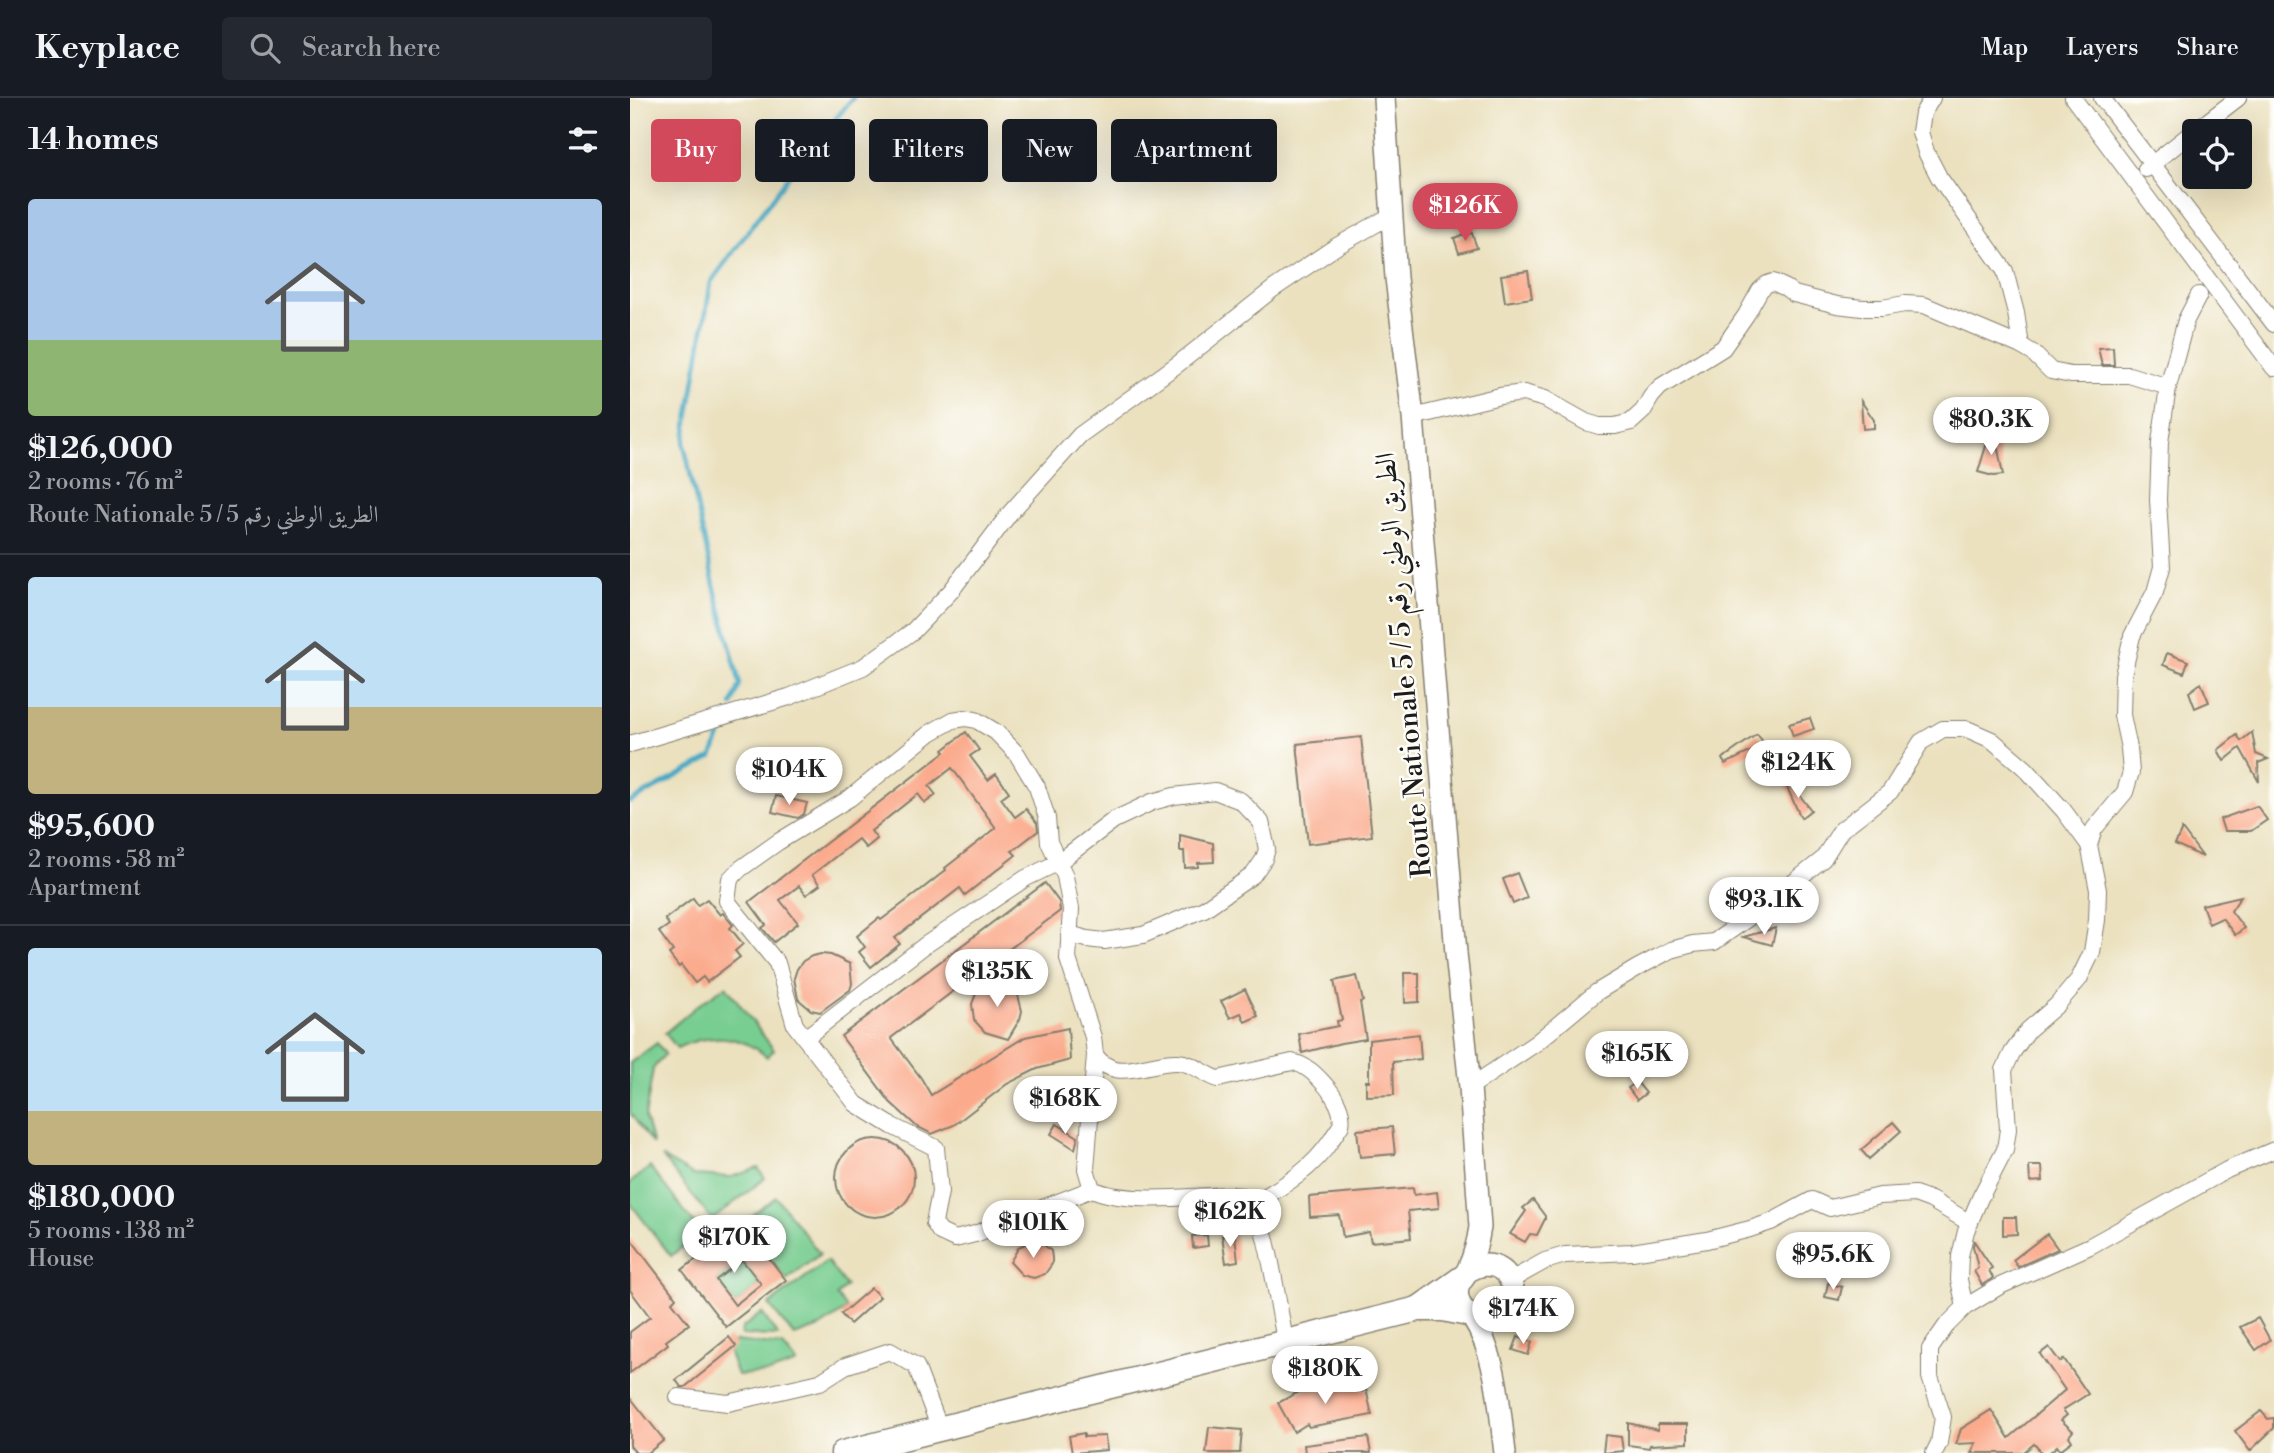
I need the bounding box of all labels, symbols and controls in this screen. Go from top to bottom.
search box [222,17,712,80]
text: Keyplace [35,28,180,69]
icon: search [246,29,284,67]
text: Search here [302,32,441,64]
text: Map [1981,33,2028,63]
text: Layers [2066,33,2138,63]
text: Share [2176,33,2239,63]
chip: Buy [651,119,741,182]
chip: Rent [755,119,855,182]
chip: Filters [869,119,988,182]
chip: New [1002,119,1097,182]
chip: Apartment [1111,119,1277,182]
map controls [2182,119,2252,189]
button: locate [2182,119,2252,189]
text: 14 homes [28,121,159,159]
icon: filters [564,121,602,159]
pin: $126K [1416,184,1514,243]
text: $126K [1429,192,1501,220]
icon: home [252,244,378,370]
pin: $80.3K [1934,398,2048,457]
text: $80.3K [1949,406,2033,434]
text: $126,000 [28,430,173,468]
street label: Route Nationale 5 / الطريق الوطني رقم 5 [1368,450,1448,879]
text: 2 rooms · 76 m² [28,468,183,496]
text: Route Nationale 5 / الطريق الوطني رقم 5 [28,501,378,529]
icon: home [252,623,378,749]
pin: $124K [1749,740,1847,800]
pin: $104K [740,748,838,807]
text: $124K [1761,749,1835,777]
text: $104K [752,756,826,784]
text: $95,600 [28,808,155,846]
text: 2 rooms · 58 m² [28,846,185,874]
text: Apartment [28,874,141,902]
pin: $93.1K [1707,878,1821,937]
text: $93.1K [1725,886,1803,914]
pin: $135K [948,950,1046,1009]
text: $135K [961,958,1033,986]
icon: home [252,994,378,1120]
pin: $165K [1588,1032,1686,1091]
text: $165K [1601,1040,1673,1068]
pin: $168K [1016,1076,1114,1136]
text: $168K [1029,1085,1101,1113]
text: $180,000 [28,1179,175,1217]
pin: $162K [1181,1190,1279,1249]
text: $162K [1194,1198,1266,1226]
pin: $101K [984,1200,1082,1260]
text: $101K [998,1209,1068,1237]
pin: $170K [685,1216,783,1275]
text: 5 rooms · 138 m² [28,1217,194,1245]
text: $170K [698,1224,770,1252]
pin: $95.6K [1776,1232,1890,1292]
text: $95.6K [1792,1241,1874,1269]
text: House [28,1245,94,1273]
pin: $174K [1474,1286,1572,1346]
text: $174K [1488,1295,1558,1323]
pin: $180K [1276,1346,1374,1406]
text: $180K [1288,1355,1362,1383]

